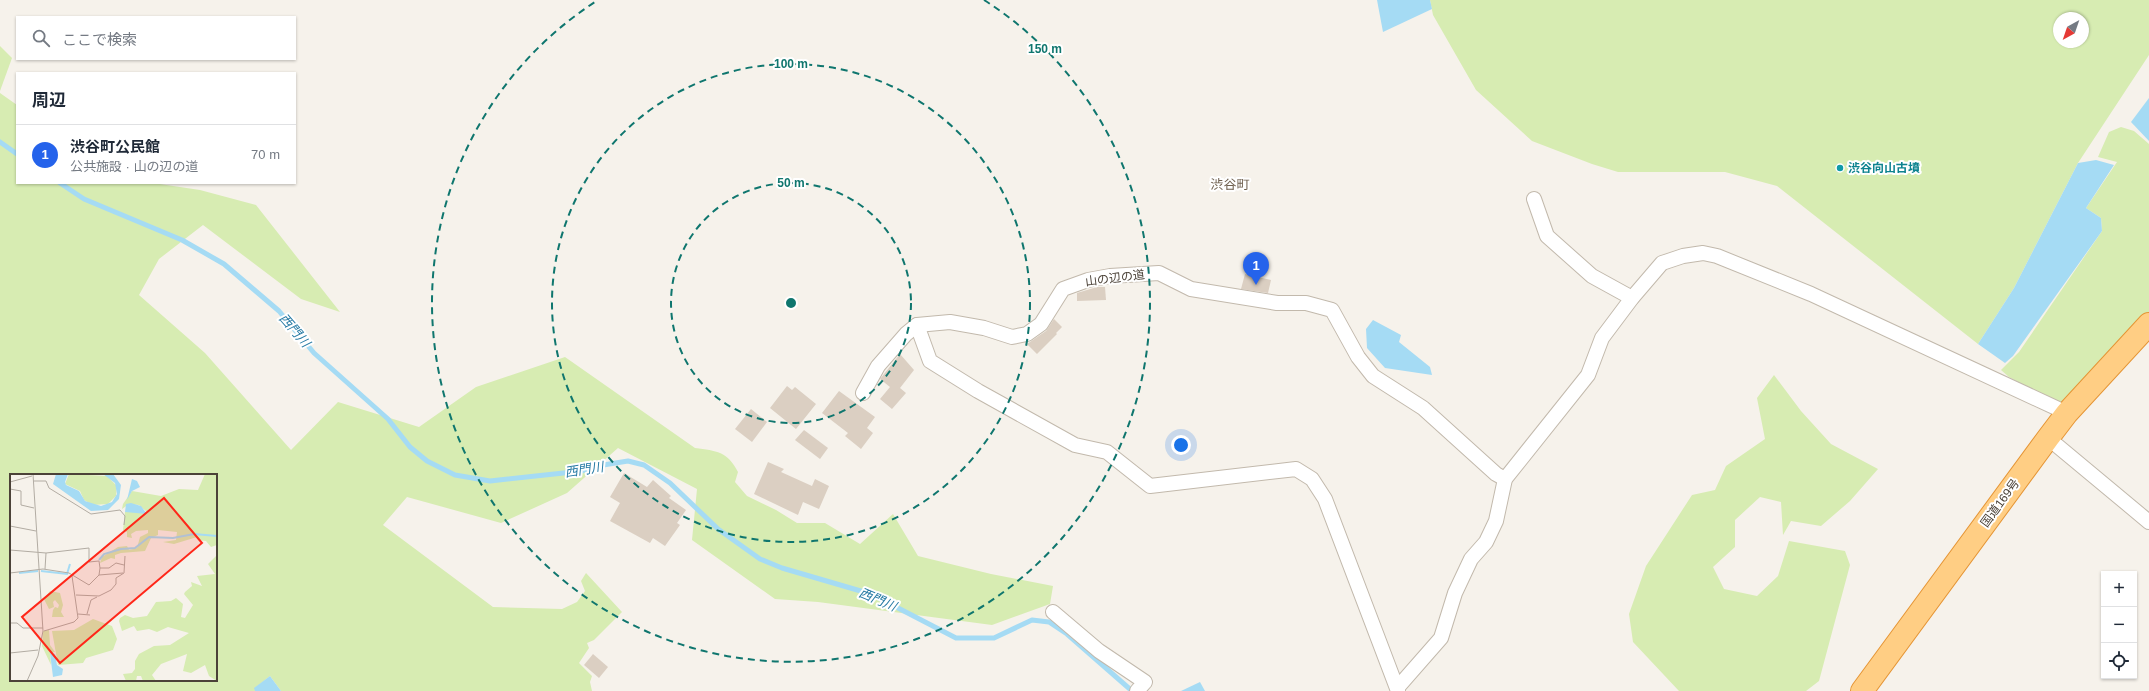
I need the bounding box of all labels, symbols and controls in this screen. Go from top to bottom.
north arrow [2053,12,2089,48]
search box [16,16,296,60]
icon: search [30,27,52,49]
text: ここで検索 [62,31,137,48]
text: 150 m [1028,42,1062,56]
text: 100 m [774,57,808,71]
text: 周辺 [32,91,66,110]
text: 渋谷町公民館 [70,138,160,155]
text: 1 [41,147,49,162]
text: 70 m [251,147,280,162]
text: 公共施設 · 山の辺の道 [70,159,199,174]
place label: 渋谷向山古墳 [1848,161,1920,175]
marker: 渋谷向山古墳 [1835,163,1845,173]
text: 50 m [777,176,805,190]
district label: 渋谷町 [1210,177,1250,192]
pin: 1 [1243,252,1269,285]
street label: 山の辺の道 [1084,267,1146,289]
centre of rings [784,296,798,310]
water label: 西門川 [276,311,314,351]
your location [1171,435,1191,455]
water label: 西門川 [564,459,606,480]
inset map [10,474,217,681]
street label: 国道169号 [1978,476,2022,530]
map controls [2101,571,2137,679]
button: + [2101,571,2137,607]
water label: 西門川 [857,585,901,615]
button: − [2101,607,2137,643]
button: locate [2101,643,2137,679]

